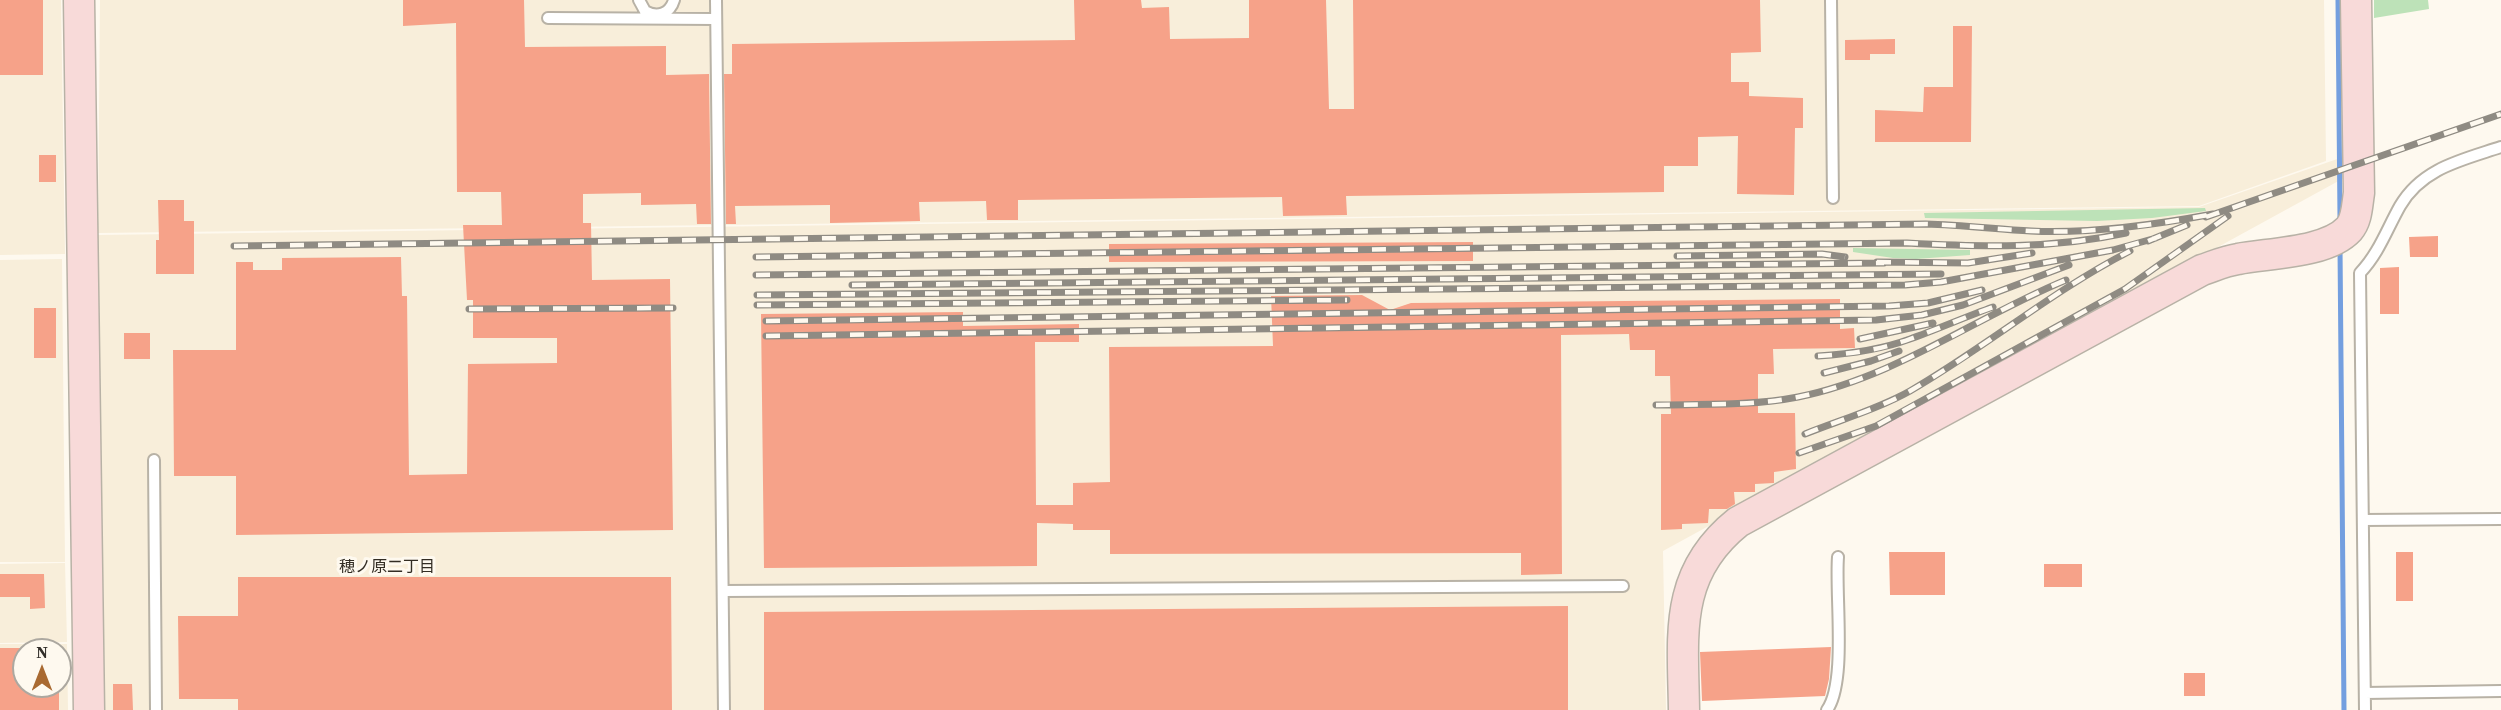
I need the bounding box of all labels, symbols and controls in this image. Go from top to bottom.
district label: 穂ノ原二丁目 [339,558,435,578]
north arrow [12,638,72,698]
text: N [36,641,48,663]

